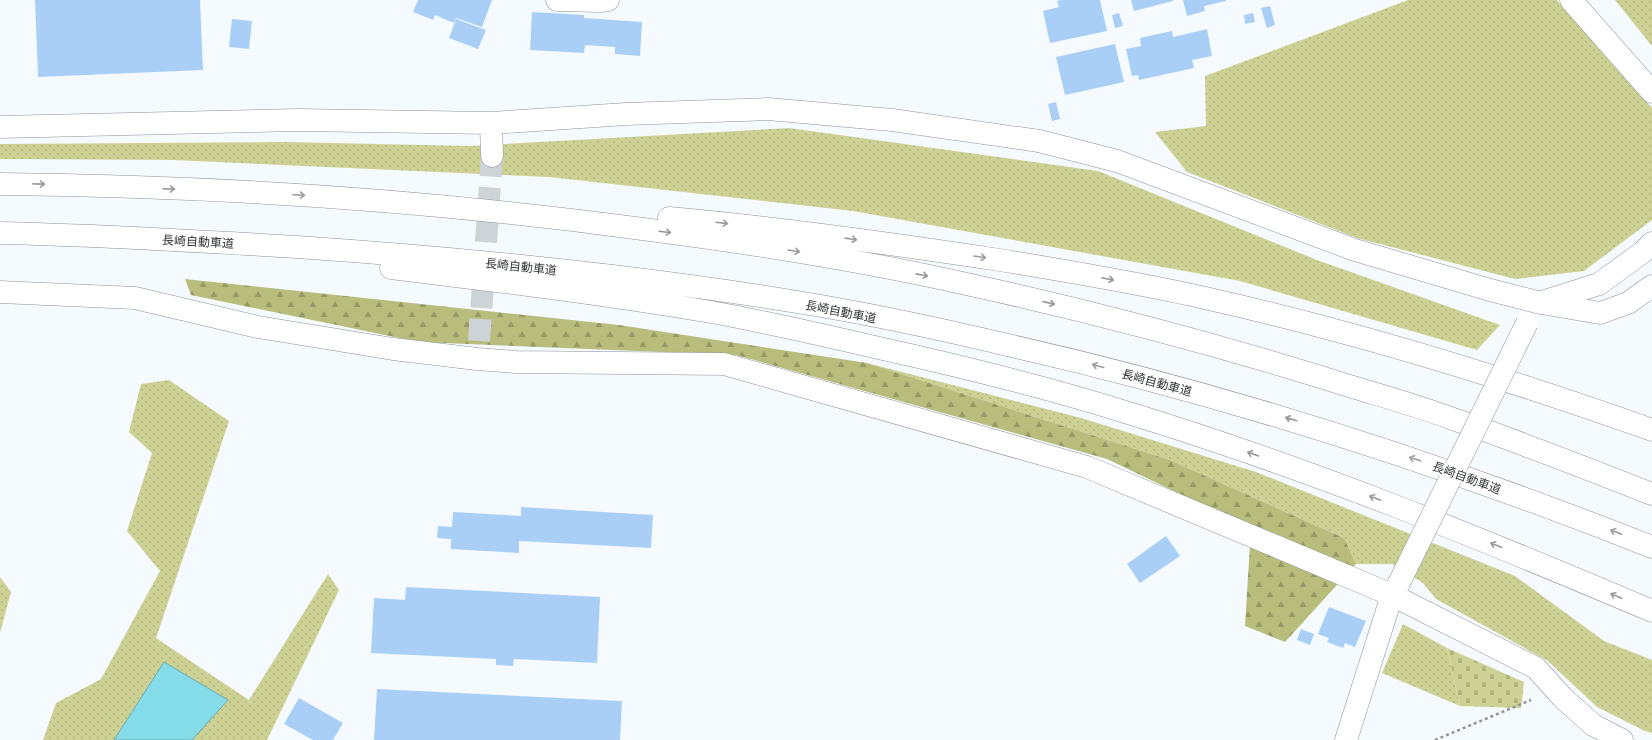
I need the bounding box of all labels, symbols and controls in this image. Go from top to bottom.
one-way arrow [32,180,45,188]
one-way arrow [162,185,175,193]
one-way arrow [292,191,305,198]
one-way arrow [715,219,728,227]
one-way arrow [658,228,671,236]
street label: 長崎自動車道 [162,231,234,251]
one-way arrow [844,235,857,243]
one-way arrow [787,247,800,255]
street label: 長崎自動車道 [484,254,558,278]
one-way arrow [973,254,986,262]
one-way arrow [915,271,928,279]
one-way arrow [1101,275,1114,283]
street label: 長崎自動車道 [804,296,878,326]
one-way arrow [1042,299,1055,307]
one-way arrow [1092,362,1105,370]
street label: 長崎自動車道 [1120,365,1194,399]
one-way arrow [1285,415,1298,422]
one-way arrow [1247,449,1259,457]
one-way arrow [1408,455,1421,462]
street label: 長崎自動車道 [1430,457,1504,497]
one-way arrow [1370,494,1382,502]
one-way arrow [1610,528,1622,536]
one-way arrow [1491,541,1503,549]
one-way arrow [1611,591,1623,599]

